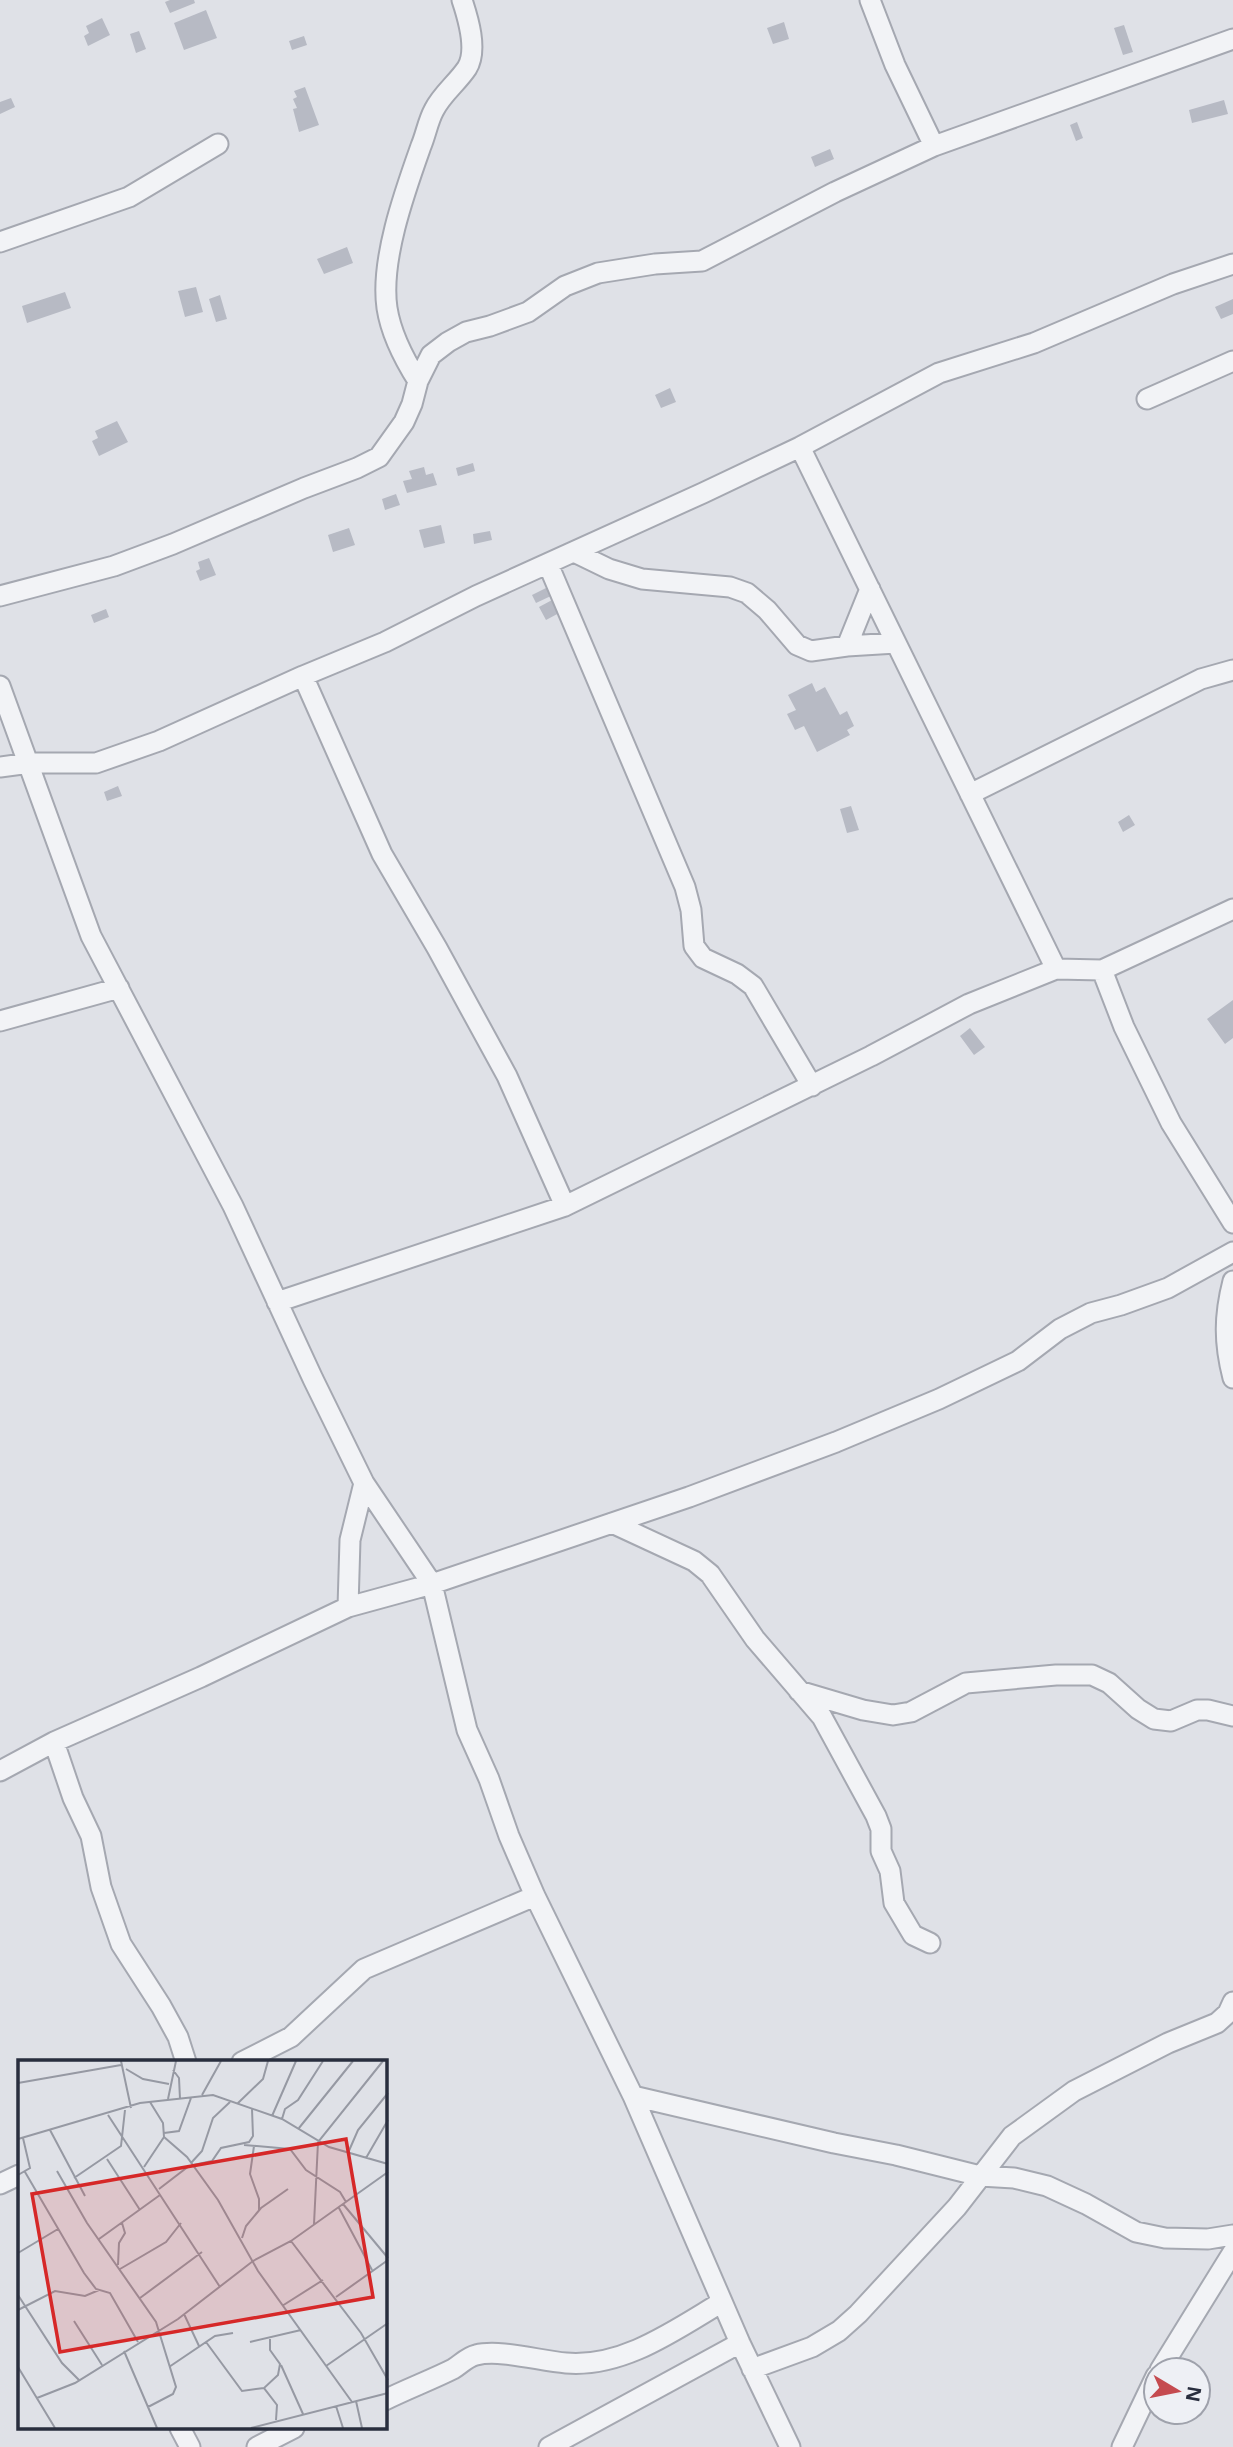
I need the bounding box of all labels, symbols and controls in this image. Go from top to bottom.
inset map [18,2060,387,2430]
north arrow [1142,2356,1212,2426]
text: N [1180,2384,1208,2404]

